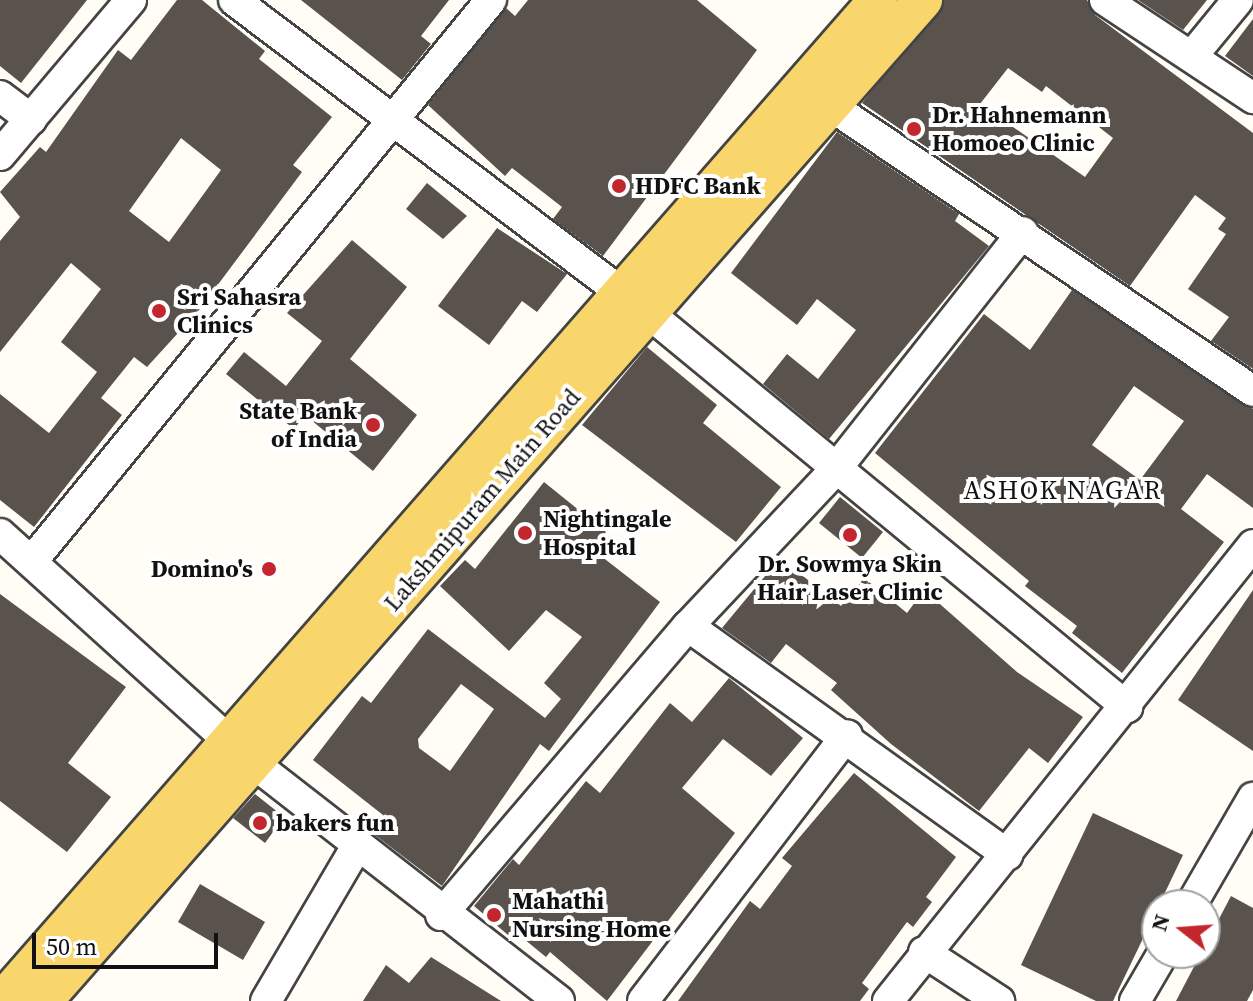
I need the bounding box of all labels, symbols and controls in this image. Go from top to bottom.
place label: Dr. Hahnemann Homoeo Clinic [932,101,1107,157]
marker: Dr. Hahnemann Homoeo Clinic [903,118,925,140]
place label: HDFC Bank [635,172,761,200]
marker: HDFC Bank [610,177,628,195]
place label: Sri Sahasra Clinics [177,283,301,339]
marker: Sri Sahasra Clinics [148,300,170,322]
street label: Lakshmipuram Main Road [378,383,586,617]
place label: State Bank of India [239,397,357,453]
marker: State Bank of India [364,416,382,434]
district label: ASHOK NAGAR [963,475,1163,507]
place label: Nightingale Hospital [543,505,672,561]
marker: Nightingale Hospital [514,522,536,544]
marker: Dr. Sowmya Skin Hair Laser Clinic [839,524,861,546]
place label: Dr. Sowmya Skin Hair Laser Clinic [757,550,943,606]
place label: Domino's [151,555,253,583]
marker: Domino's [260,560,278,578]
place label: bakers fun [276,809,394,837]
marker: bakers fun [251,814,269,832]
place label: Mahathi Nursing Home [512,887,671,943]
north arrow [1141,889,1221,969]
marker: Mahathi Nursing Home [483,904,505,926]
text: N [1143,911,1177,935]
scale bar [36,917,222,967]
text: 50 m [46,930,97,963]

